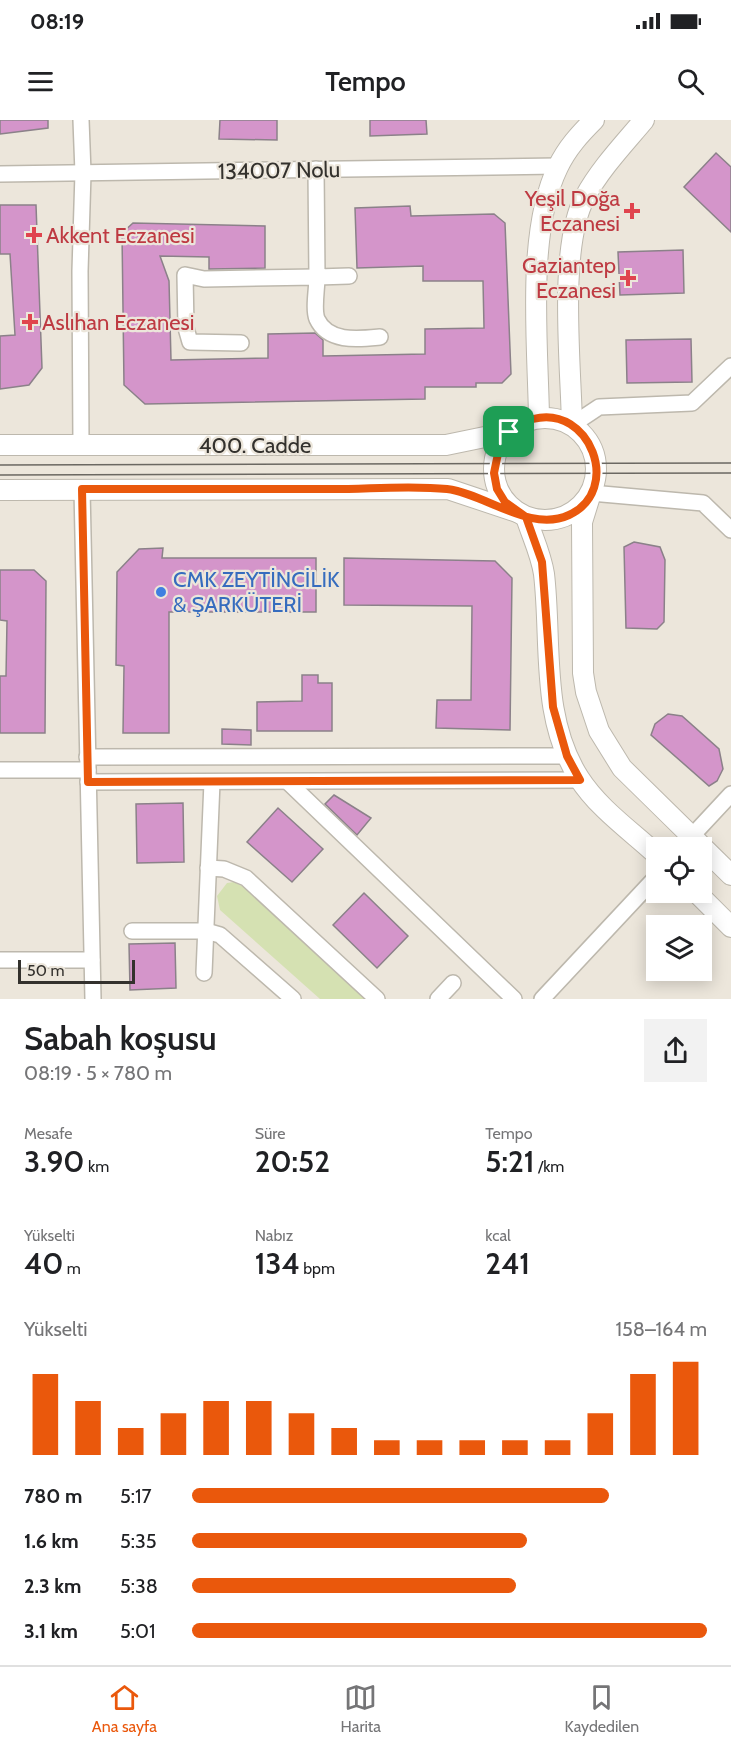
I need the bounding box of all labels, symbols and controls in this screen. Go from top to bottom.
text: 08:19 [30,8,84,35]
icon: menu [24,65,57,98]
text: Tempo [325,65,406,98]
icon: search [674,65,707,98]
street label: 134007 Nolu [218,156,340,185]
place label: Yeşil Doğa Eczanesi [524,185,620,237]
marker: Yeşil Doğa Eczanesi [625,204,639,218]
place label: Akkent Eczanesi [46,222,195,249]
marker: Akkent Eczanesi [27,228,41,242]
place label: Gaziantep Eczanesi [522,252,616,304]
marker: Gaziantep Eczanesi [621,271,635,285]
place label: Aslıhan Eczanesi [42,309,194,336]
marker: Aslıhan Eczanesi [23,315,37,329]
pin [483,406,534,457]
icon: arrive [492,415,525,448]
street label: 400. Cadde [199,432,311,459]
place label: CMK ZEYTİNCİLİK & ŞARKÜTERİ [173,566,340,618]
marker: CMK ZEYTİNCİLİK & ŞARKÜTERİ [154,585,168,599]
map controls [646,837,712,981]
button: locate [646,837,712,903]
button: layers [646,915,712,981]
scale bar [18,957,135,984]
text: 50 m [27,961,64,980]
text: Sabah koşusu [24,1018,217,1058]
button: share [644,1019,707,1082]
text: 08:19 · 5 × 780 m [24,1061,172,1085]
text: Mesafe [24,1124,73,1143]
text: Süre [255,1124,285,1143]
text: Tempo [485,1124,533,1143]
text: 3.90 [24,1143,84,1180]
text: 20:52 [255,1143,330,1180]
text: 5:21 [485,1143,534,1180]
text: km [84,1157,109,1176]
text: /km [534,1157,564,1176]
text: Yükselti [24,1226,75,1245]
text: Nabız [255,1226,293,1245]
text: kcal [485,1226,511,1245]
text: 40 [24,1245,63,1282]
text: 134 [255,1245,300,1282]
text: 241 [485,1245,530,1282]
text: m [63,1259,81,1278]
text: bpm [300,1259,335,1278]
text: Yükselti [24,1317,88,1341]
text: 158–164 m [615,1317,707,1341]
text: 780 m [24,1484,82,1508]
text: 5:17 [120,1484,152,1508]
text: 1.6 km [24,1529,79,1553]
text: 5:35 [120,1529,157,1553]
text: 2.3 km [24,1574,81,1598]
text: 5:38 [120,1574,158,1598]
text: 3.1 km [24,1619,78,1643]
text: 5:01 [120,1619,155,1643]
tab: Ana sayfa [92,1681,157,1736]
tab: Harita [341,1681,381,1736]
tab: Kaydedilen [565,1681,639,1736]

